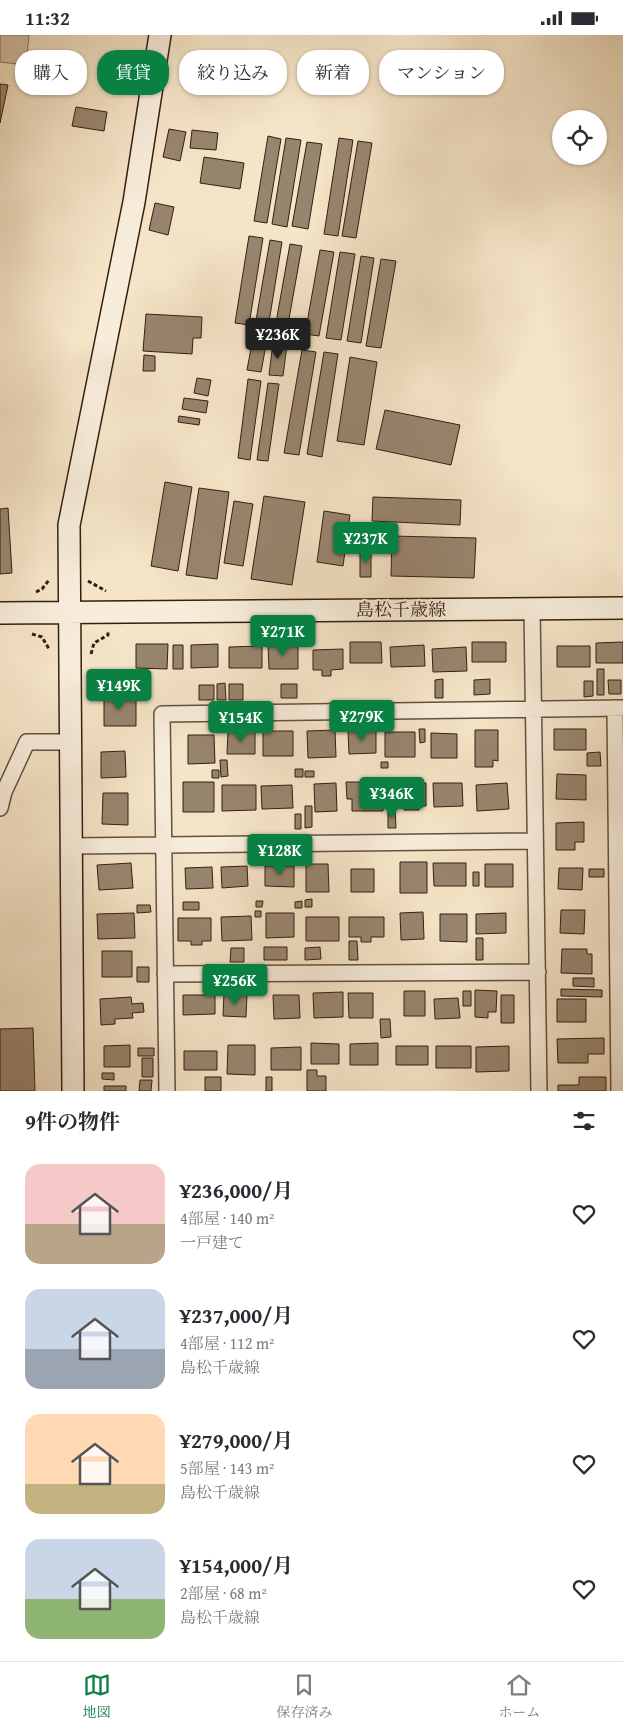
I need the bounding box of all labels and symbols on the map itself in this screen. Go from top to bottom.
pin: ¥236K [243,317,313,360]
pin: ¥237K [331,521,401,564]
street label: 島松千歳線 [356,596,446,623]
pin: ¥271K [248,615,318,657]
pin: ¥149K [84,669,154,711]
pin: ¥279K [327,699,397,742]
pin: ¥154K [206,701,276,743]
pin: ¥346K [357,777,427,819]
pin: ¥128K [245,833,315,876]
pin: ¥256K [200,963,270,1006]

